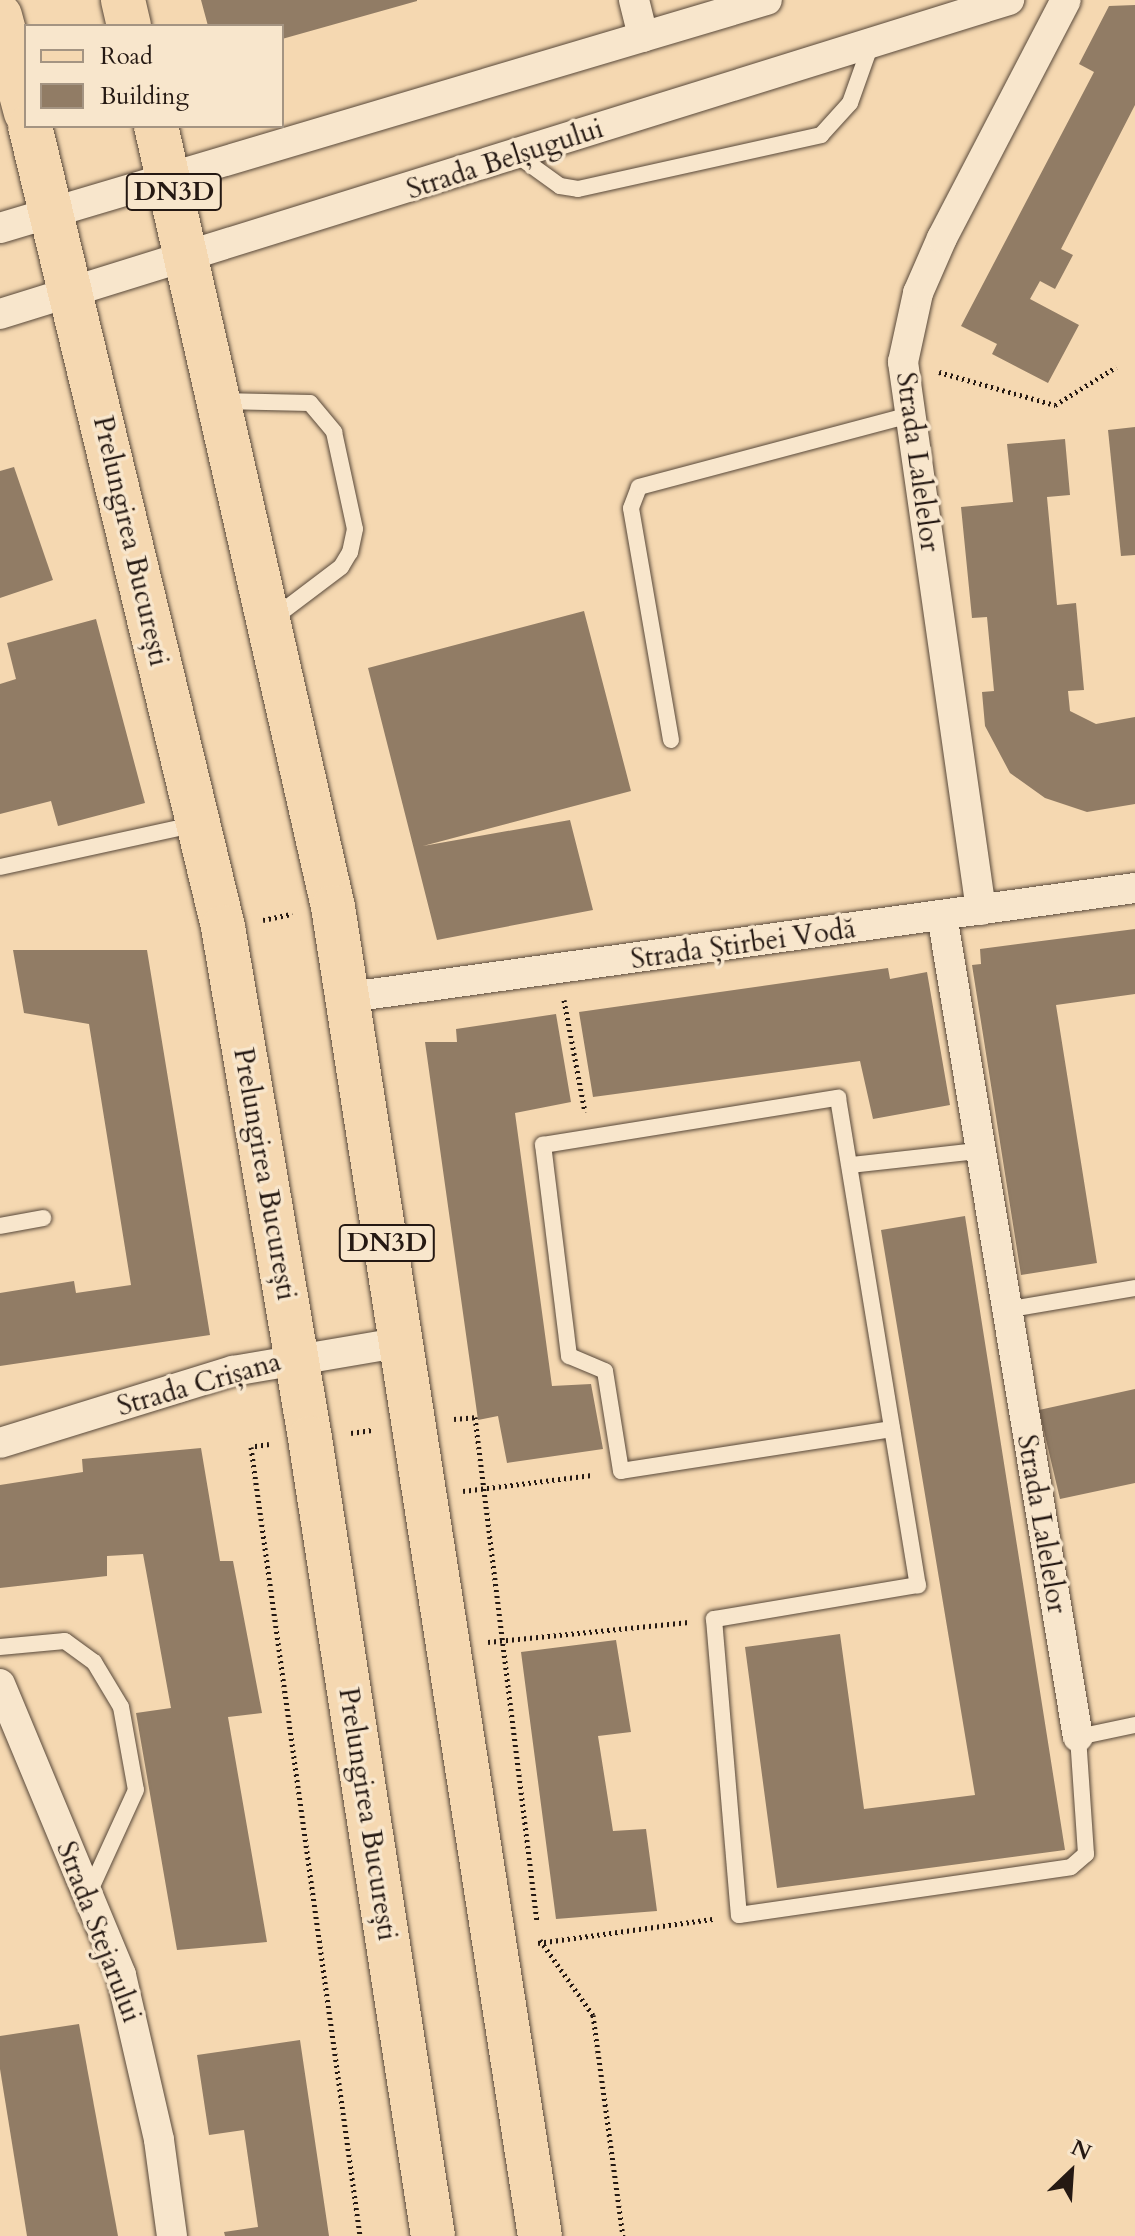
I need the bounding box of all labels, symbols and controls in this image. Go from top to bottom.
legend [24,24,284,128]
text: Road [100,40,153,73]
text: Building [100,80,189,113]
street label: Strada Belșugului [402,111,608,207]
road number: DN3D [124,170,224,214]
street label: Strada Lalelelor [889,370,947,554]
street label: Prelungirea București [86,413,176,669]
street label: Strada Știrbei Vodă [629,912,857,976]
street label: Prelungirea București [226,1045,304,1303]
road number: DN3D [337,1221,437,1265]
street label: Strada Crișana [113,1345,285,1423]
street label: Strada Lalelelor [1010,1432,1074,1616]
street label: Prelungirea București [331,1685,405,1943]
street label: Strada Stejarului [49,1837,149,2027]
north arrow [1031,2132,1111,2212]
text: N [1066,2133,1096,2168]

